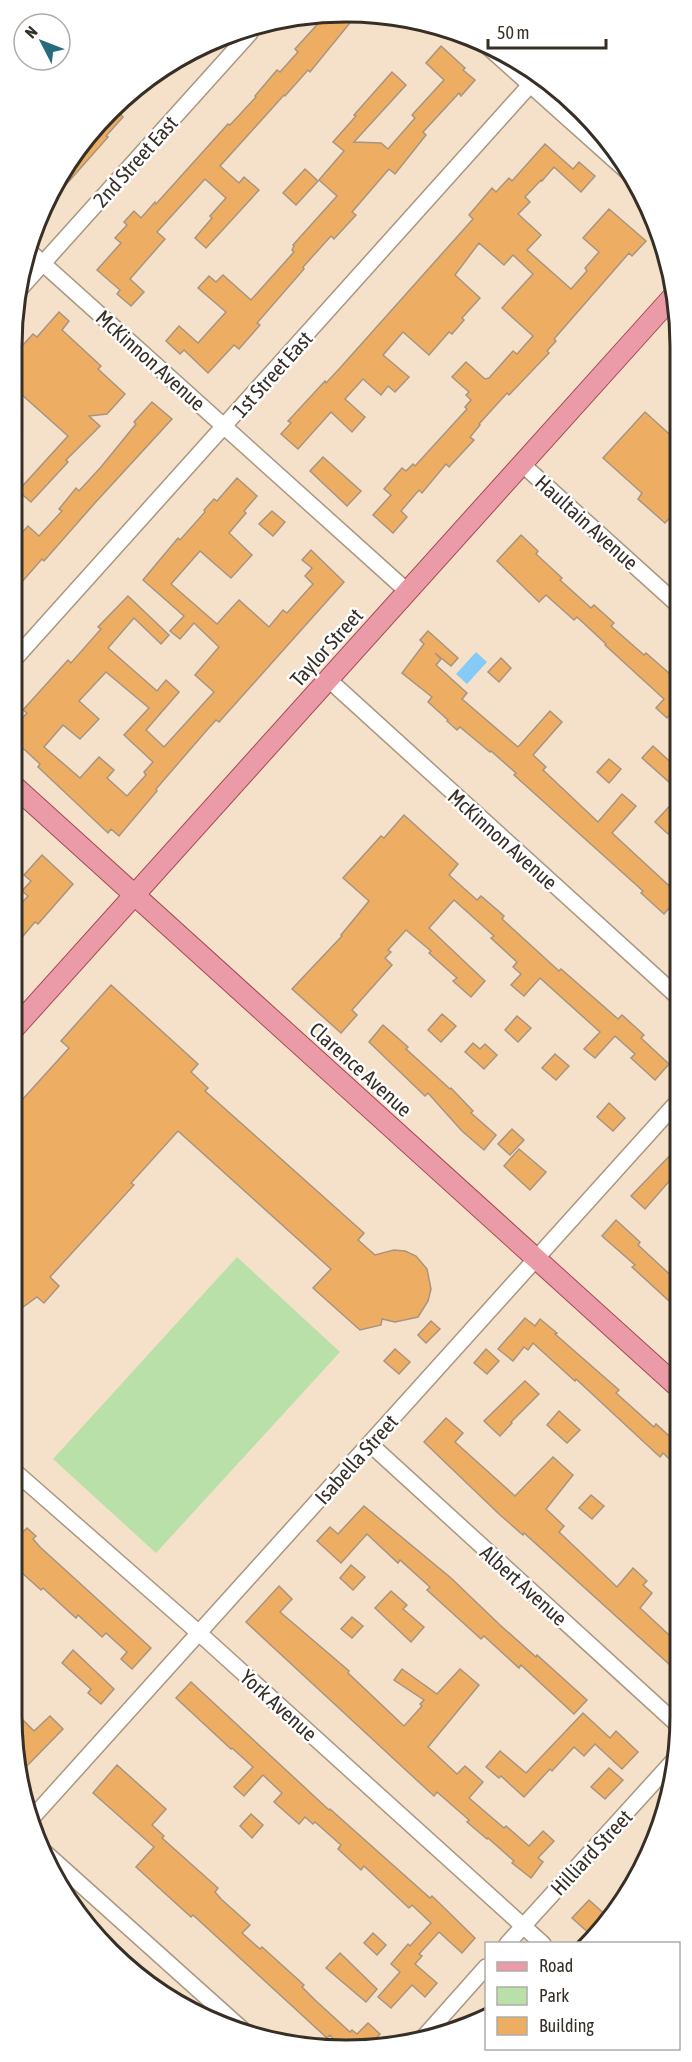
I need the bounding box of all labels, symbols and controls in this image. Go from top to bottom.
north arrow [12,12,72,72]
scale bar [488,12,606,50]
text: N [21,22,41,41]
text: 50 m [497,22,529,43]
street label: 2nd Street East [88,111,182,211]
street label: McKinnon Avenue [92,305,210,415]
street label: 1st Street East [227,326,317,422]
street label: Haultain Avenue [531,470,643,574]
street label: Taylor Street [285,603,367,691]
street label: McKinnon Avenue [444,784,562,894]
street label: Clarence Avenue [305,1017,417,1121]
street label: Isabella Street [310,1409,402,1509]
street label: Albert Avenue [476,1540,572,1630]
street label: York Avenue [236,1664,322,1746]
street label: Hilliard Street [545,1804,637,1900]
legend [485,1942,680,2050]
text: Road [539,1955,573,1976]
text: Park [539,1985,569,2006]
text: Building [539,2015,594,2036]

